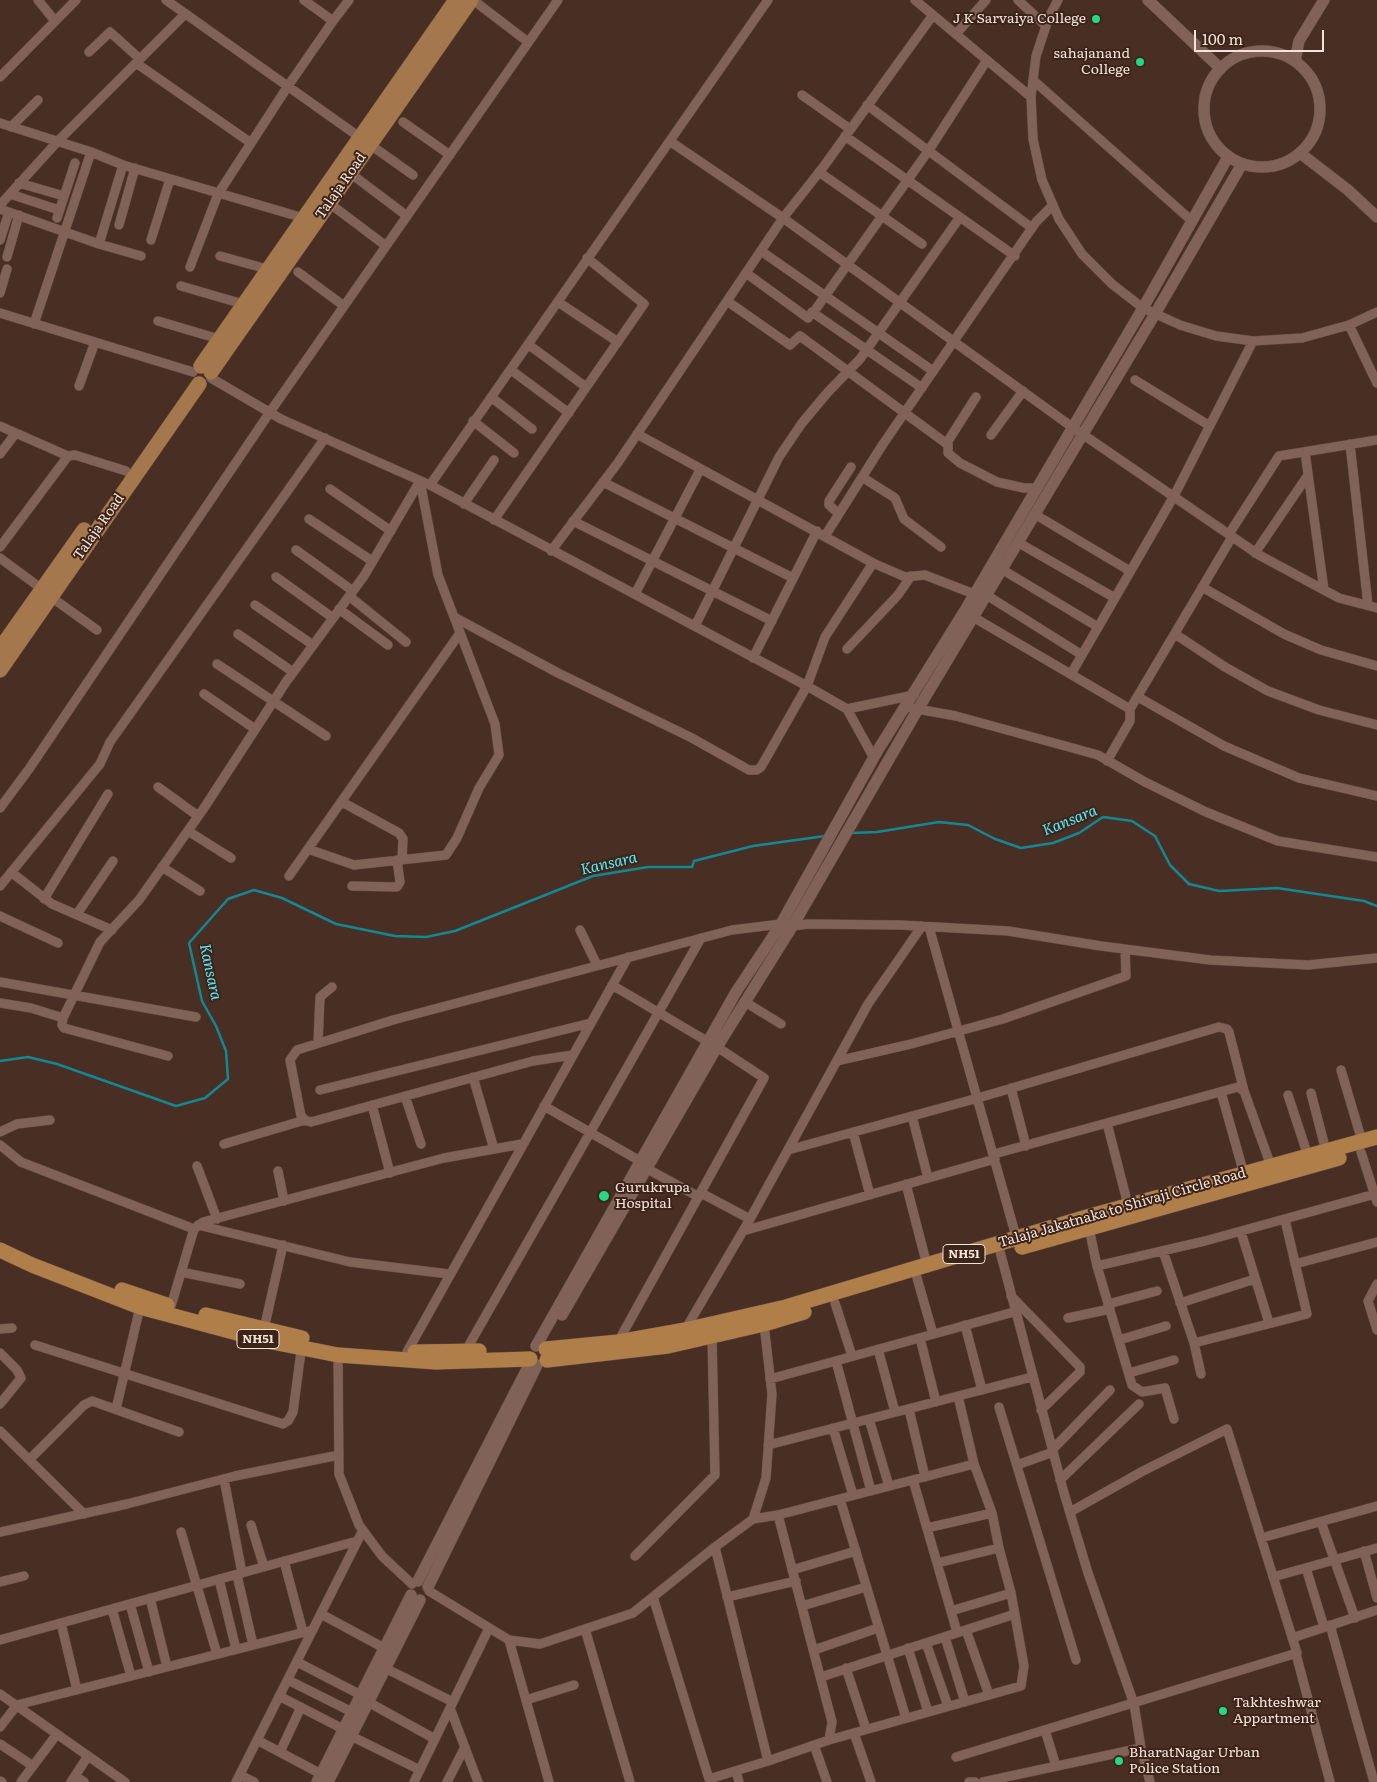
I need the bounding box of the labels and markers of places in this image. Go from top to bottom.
place label: J K Sarvaiya College [953,11,1086,27]
marker: J K Sarvaiya College [1090,13,1102,25]
place label: sahajanand College [1054,46,1130,78]
marker: sahajanand College [1134,56,1146,68]
place label: Gurukrupa Hospital [615,1180,690,1212]
marker: Gurukrupa Hospital [597,1189,611,1203]
place label: Takhteshwar Appartment [1233,1695,1321,1728]
marker: Takhteshwar Appartment [1217,1705,1229,1717]
place label: BharatNagar Urban Police Station [1129,1745,1260,1778]
marker: BharatNagar Urban Police Station [1113,1755,1125,1767]

